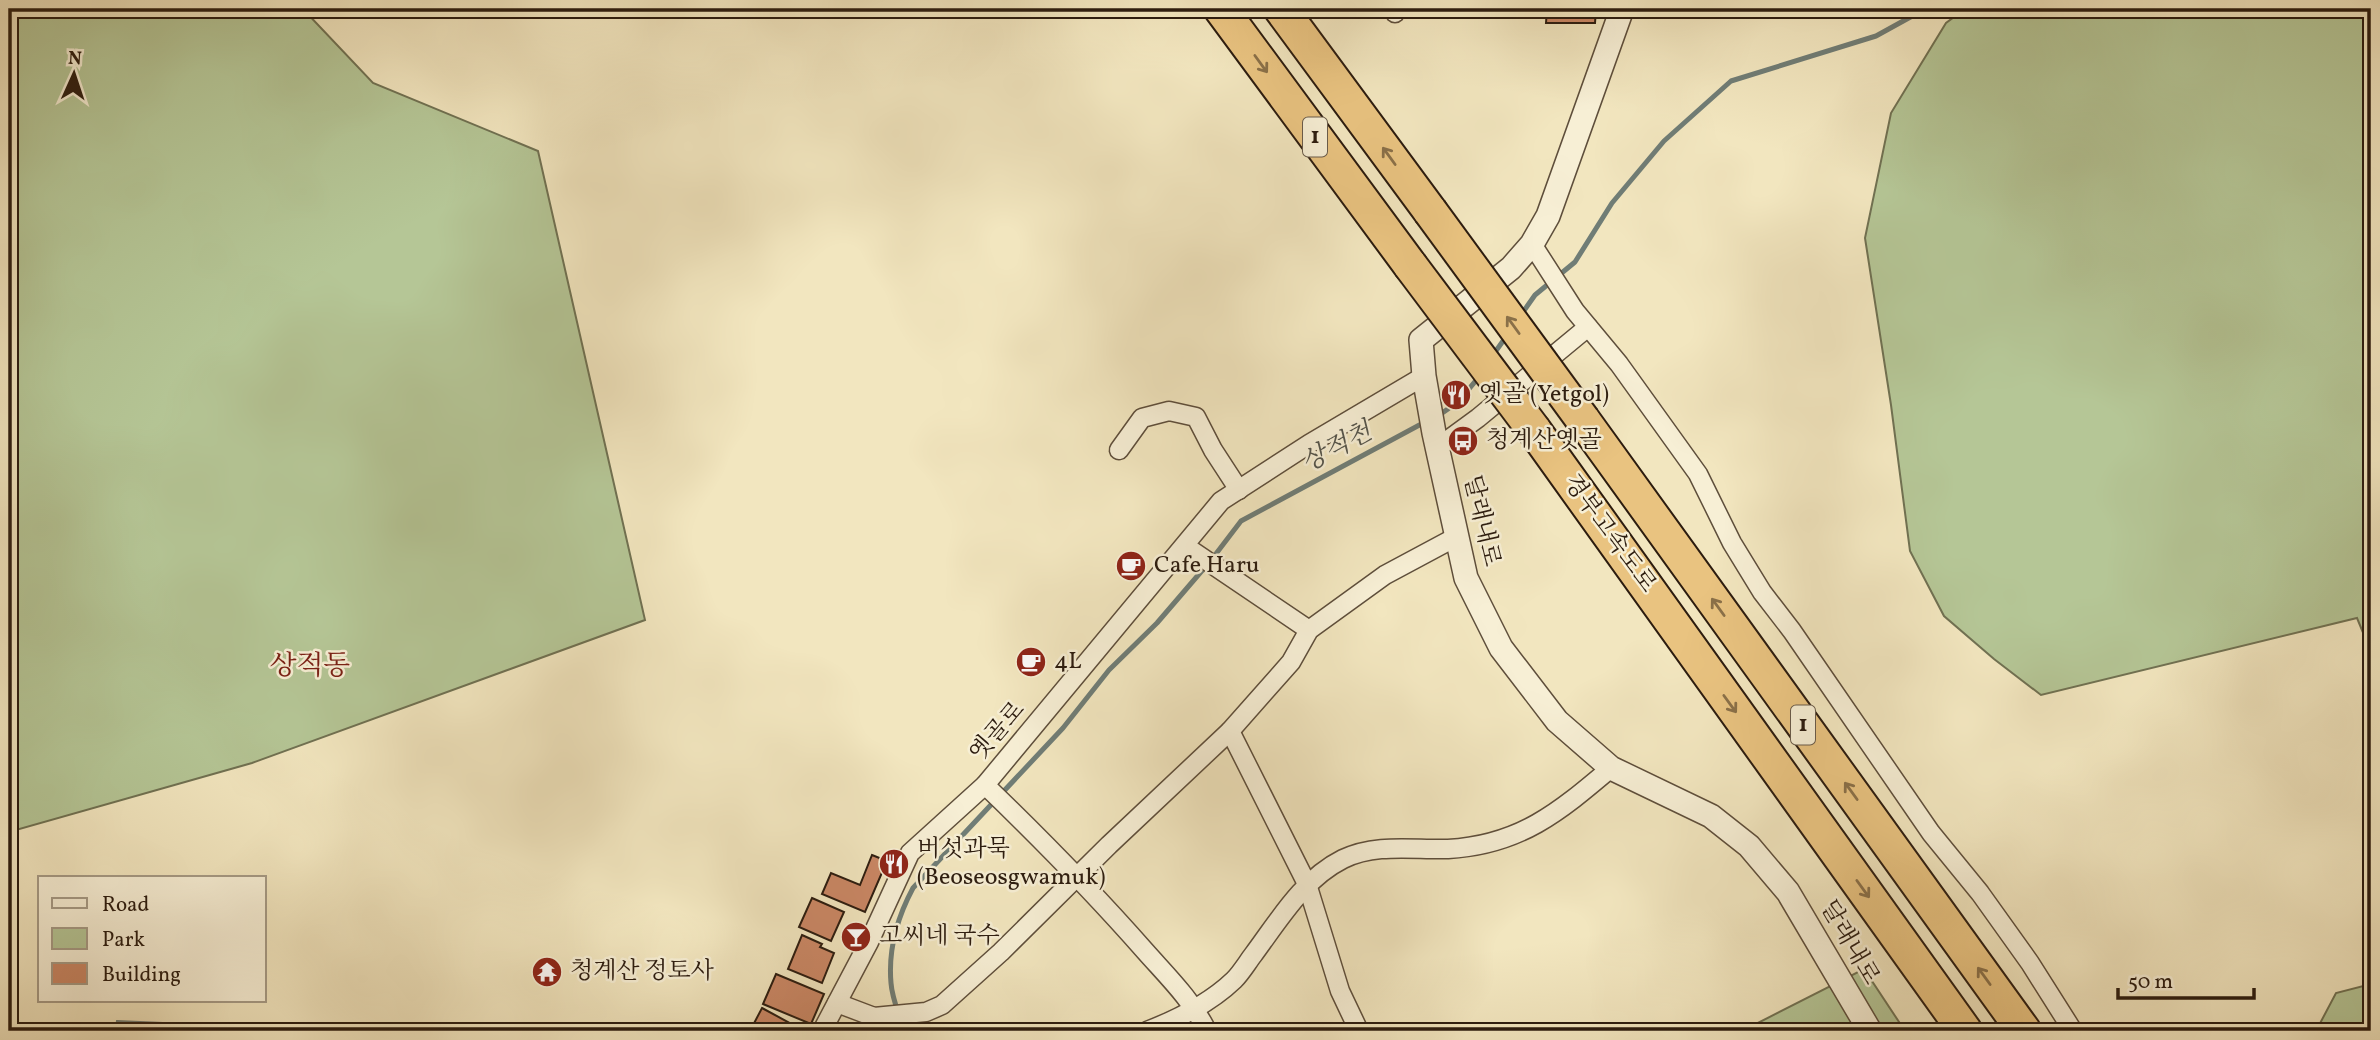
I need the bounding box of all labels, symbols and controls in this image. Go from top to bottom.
north arrow [38,38,108,108]
text: N [67,46,83,72]
one-way arrow [1254,54,1269,73]
road number: 1 [1303,118,1327,156]
one-way arrow [1382,147,1396,166]
one-way arrow [1506,316,1520,335]
restaurant icon: 옛골 (Yetgol) [1439,378,1473,412]
place label: 옛골 (Yetgol) [1479,378,1609,412]
water label: 상적천 [1295,414,1380,482]
bus stop icon: 청계산옛골 [1446,424,1480,458]
place label: 청계산옛골 [1486,424,1602,458]
street label: 경부고속도로 [1554,468,1664,600]
street label: 달래내로 [1454,472,1508,570]
cafe icon: Cafe Haru [1114,549,1148,583]
place label: Cafe Haru [1154,549,1260,583]
one-way arrow [1711,598,1725,617]
cafe icon: 4L [1014,645,1048,679]
place label: 4L [1054,645,1082,679]
district label: 상적동 [269,647,351,686]
one-way arrow [1723,694,1737,713]
street label: 옛골로 [962,695,1034,769]
road number: 1 [1791,706,1815,744]
one-way arrow [1844,782,1858,801]
place label: 버섯과묵 (Beoseosgwamuk) [917,833,1105,895]
restaurant icon: 버섯과묵 (Beoseosgwamuk) [877,847,911,881]
legend [38,876,266,1002]
one-way arrow [1856,879,1870,898]
text: Road [102,891,149,920]
street label: 달래내로 [1811,894,1887,992]
bar icon: 고씨네 국수 [839,920,873,954]
place label: 고씨네 국수 [879,920,1000,954]
text: Park [102,926,145,955]
temple icon: 청계산 정토사 [530,955,564,989]
place label: 청계산 정토사 [570,955,714,989]
scale bar [2118,956,2254,1000]
text: Building [102,961,181,990]
one-way arrow [1977,967,1991,986]
text: 50 m [2128,968,2173,997]

